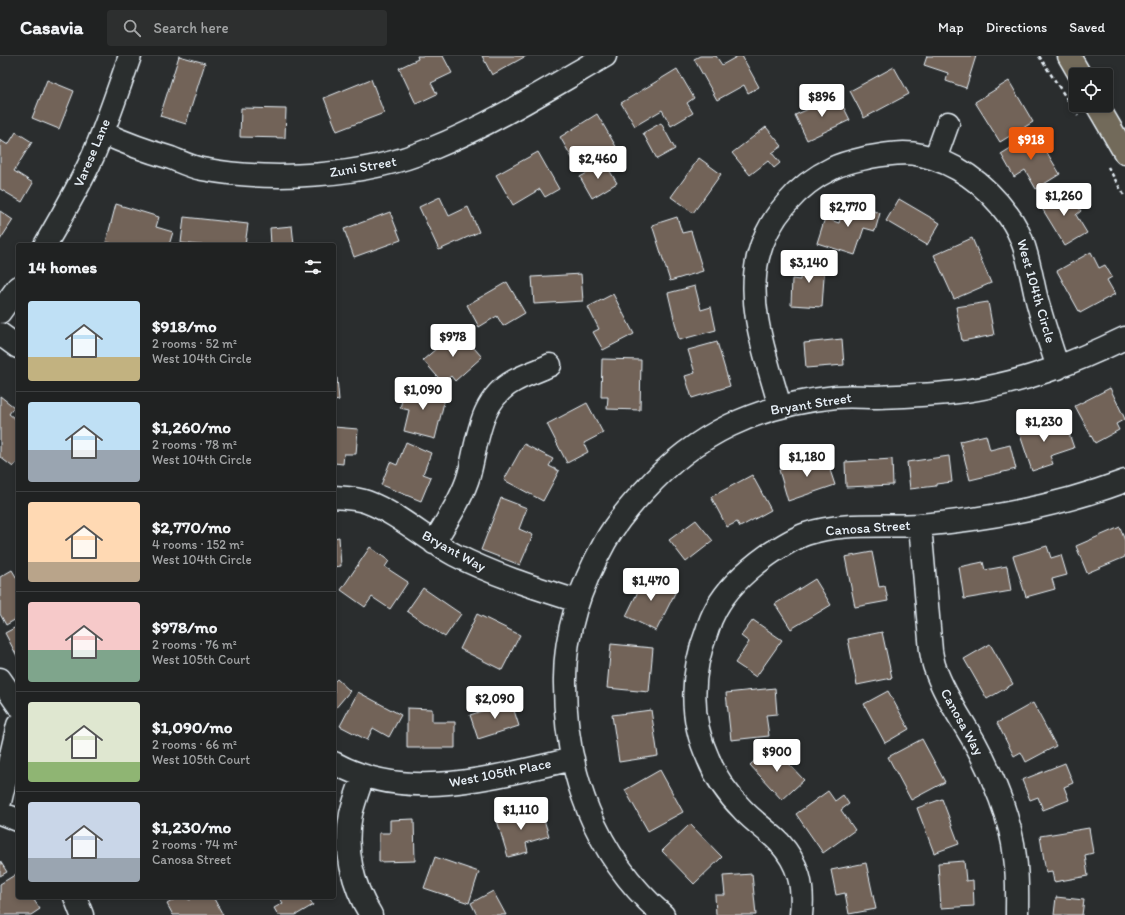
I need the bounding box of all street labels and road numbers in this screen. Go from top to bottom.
street label: Varese Lane [70,116,114,190]
street label: Zuni Street [328,153,398,181]
street label: West 104th Circle [1013,237,1059,345]
street label: Bryant Street [769,389,853,419]
street label: Canosa Street [825,517,911,539]
street label: Bryant Way [419,527,489,576]
street label: Canosa Way [937,686,987,759]
street label: West 105th Place [447,755,553,791]

